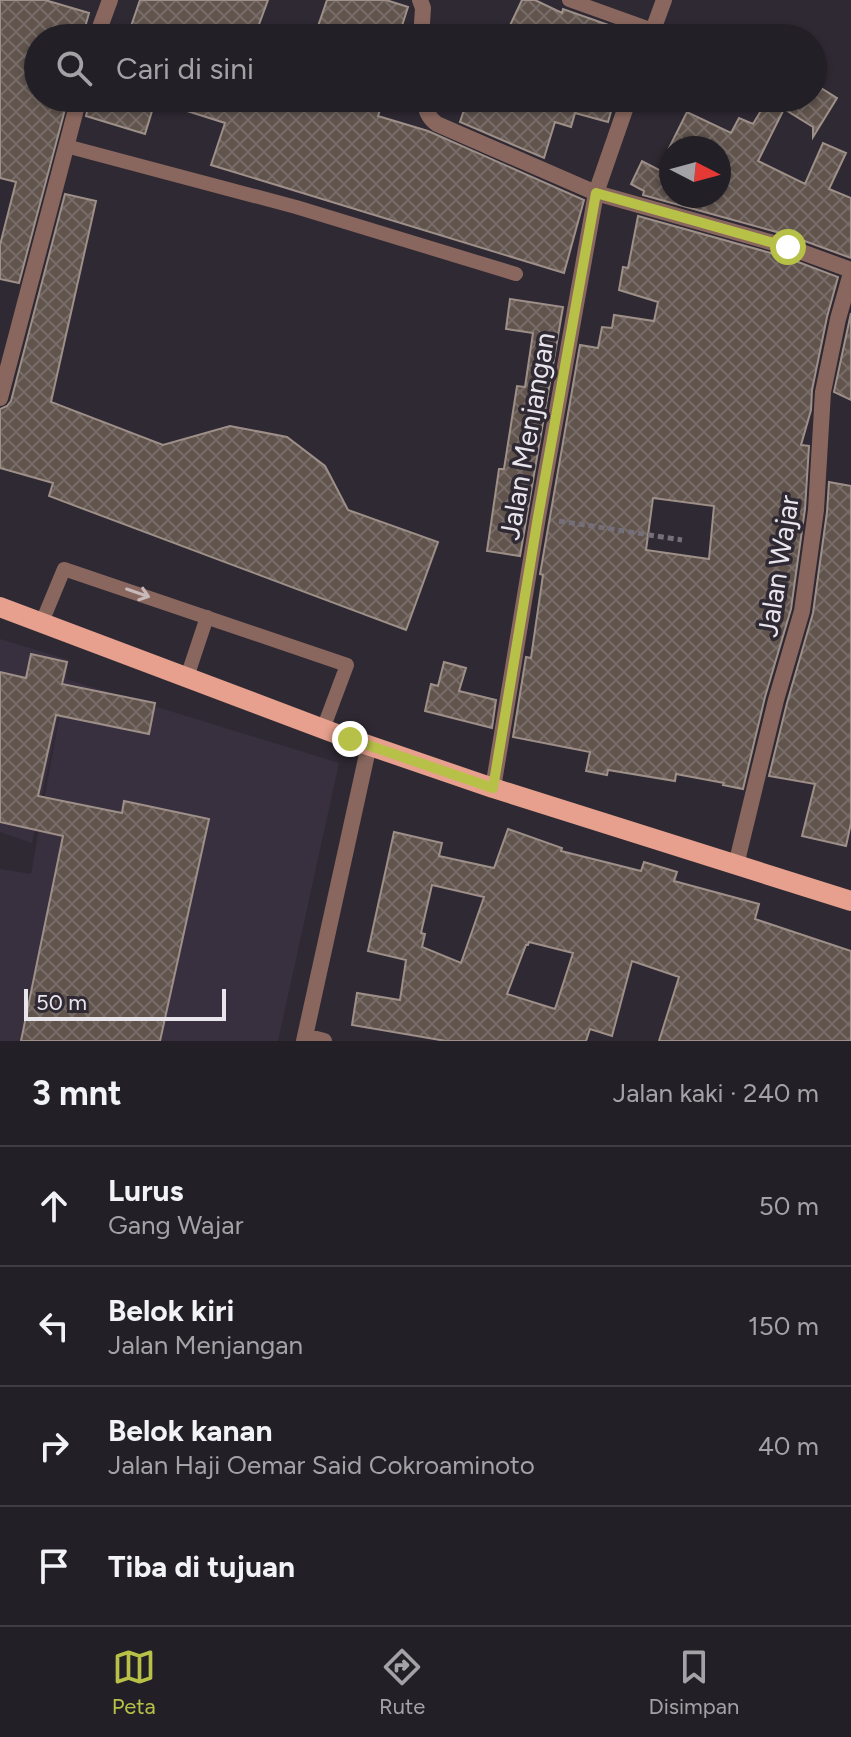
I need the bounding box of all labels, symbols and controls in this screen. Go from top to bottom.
search box [24,24,827,112]
icon: search [52,46,96,90]
text: Cari di sini [116,50,254,87]
north arrow [659,136,731,208]
route start [770,229,806,265]
street label: Jalan Menjangan [492,330,562,542]
street label: Jalan Wajar [750,492,806,639]
one-way arrow [125,587,150,602]
route end [332,721,368,757]
scale bar [24,985,226,1021]
text: 50 m [36,989,87,1016]
text: 3 mnt [32,1073,122,1114]
text: Jalan kaki · 240 m [613,1077,819,1109]
text: Lurus [108,1172,184,1209]
icon: ahead [32,1184,76,1228]
text: 50 m [759,1190,819,1222]
text: Gang Wajar [108,1209,243,1241]
text: Belok kiri [108,1292,234,1329]
icon: left [32,1304,76,1348]
text: 150 m [748,1310,819,1342]
text: Jalan Menjangan [108,1329,303,1361]
text: Belok kanan [108,1412,273,1449]
icon: right [32,1424,76,1468]
text: 40 m [758,1430,819,1462]
text: Jalan Haji Oemar Said Cokroaminoto [108,1449,535,1481]
icon: arrive [32,1544,76,1588]
text: Tiba di tujuan [108,1548,295,1585]
tab: Peta [112,1645,156,1720]
tab: Rute [379,1645,425,1720]
tab: Disimpan [649,1645,739,1720]

